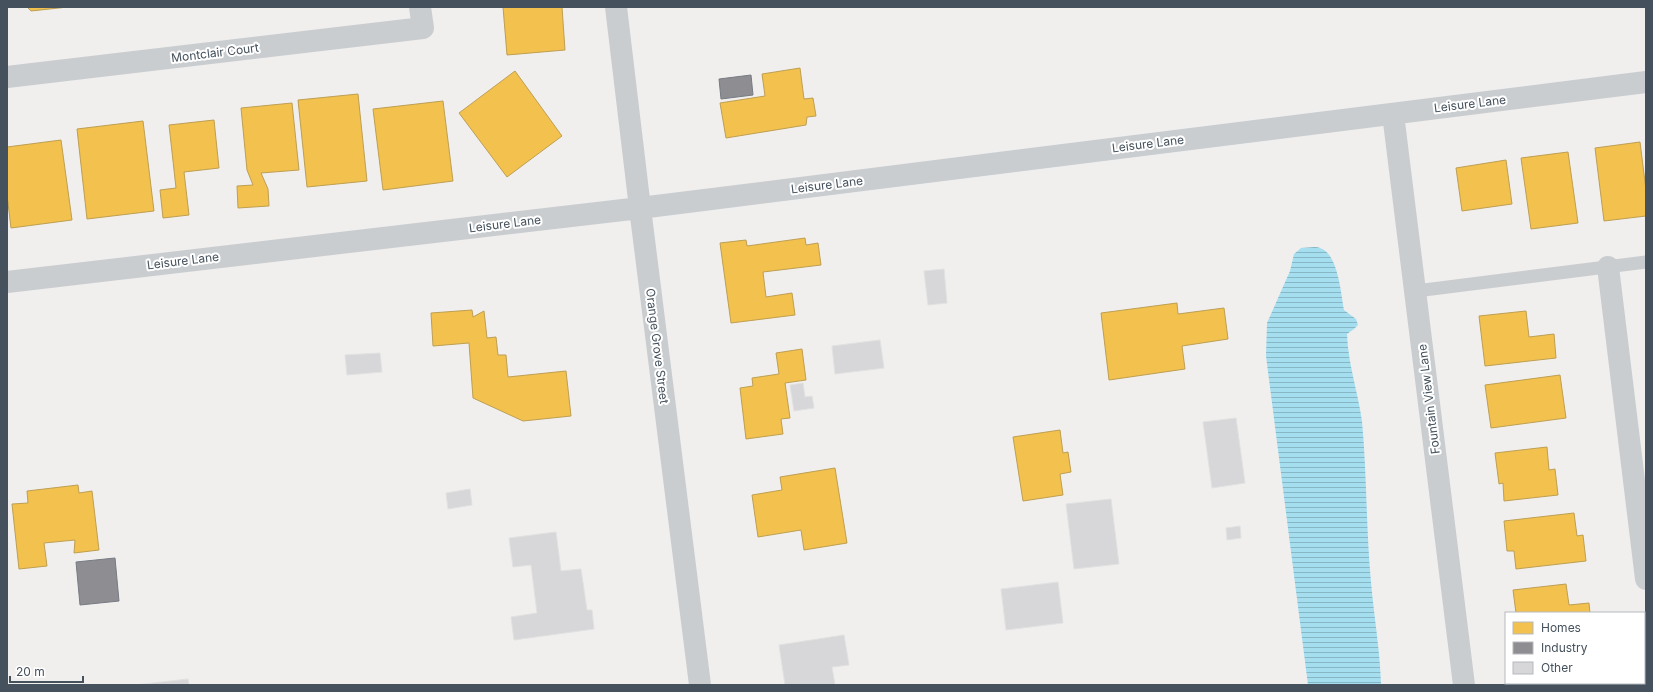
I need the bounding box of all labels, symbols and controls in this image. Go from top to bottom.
street label: Montclair Court [170,40,260,65]
street label: Leisure Lane [1433,92,1507,115]
street label: Leisure Lane [1111,132,1185,155]
street label: Leisure Lane [790,173,864,196]
street label: Leisure Lane [468,212,542,235]
street label: Leisure Lane [146,249,220,272]
street label: Orange Grove Street [643,287,672,405]
street label: Fountain View Lane [1414,343,1443,455]
legend [1505,612,1645,684]
text: Homes [1541,620,1581,635]
text: Industry [1541,640,1588,655]
scale bar [10,658,83,684]
text: Other [1541,660,1573,675]
text: 20 m [16,664,45,679]

